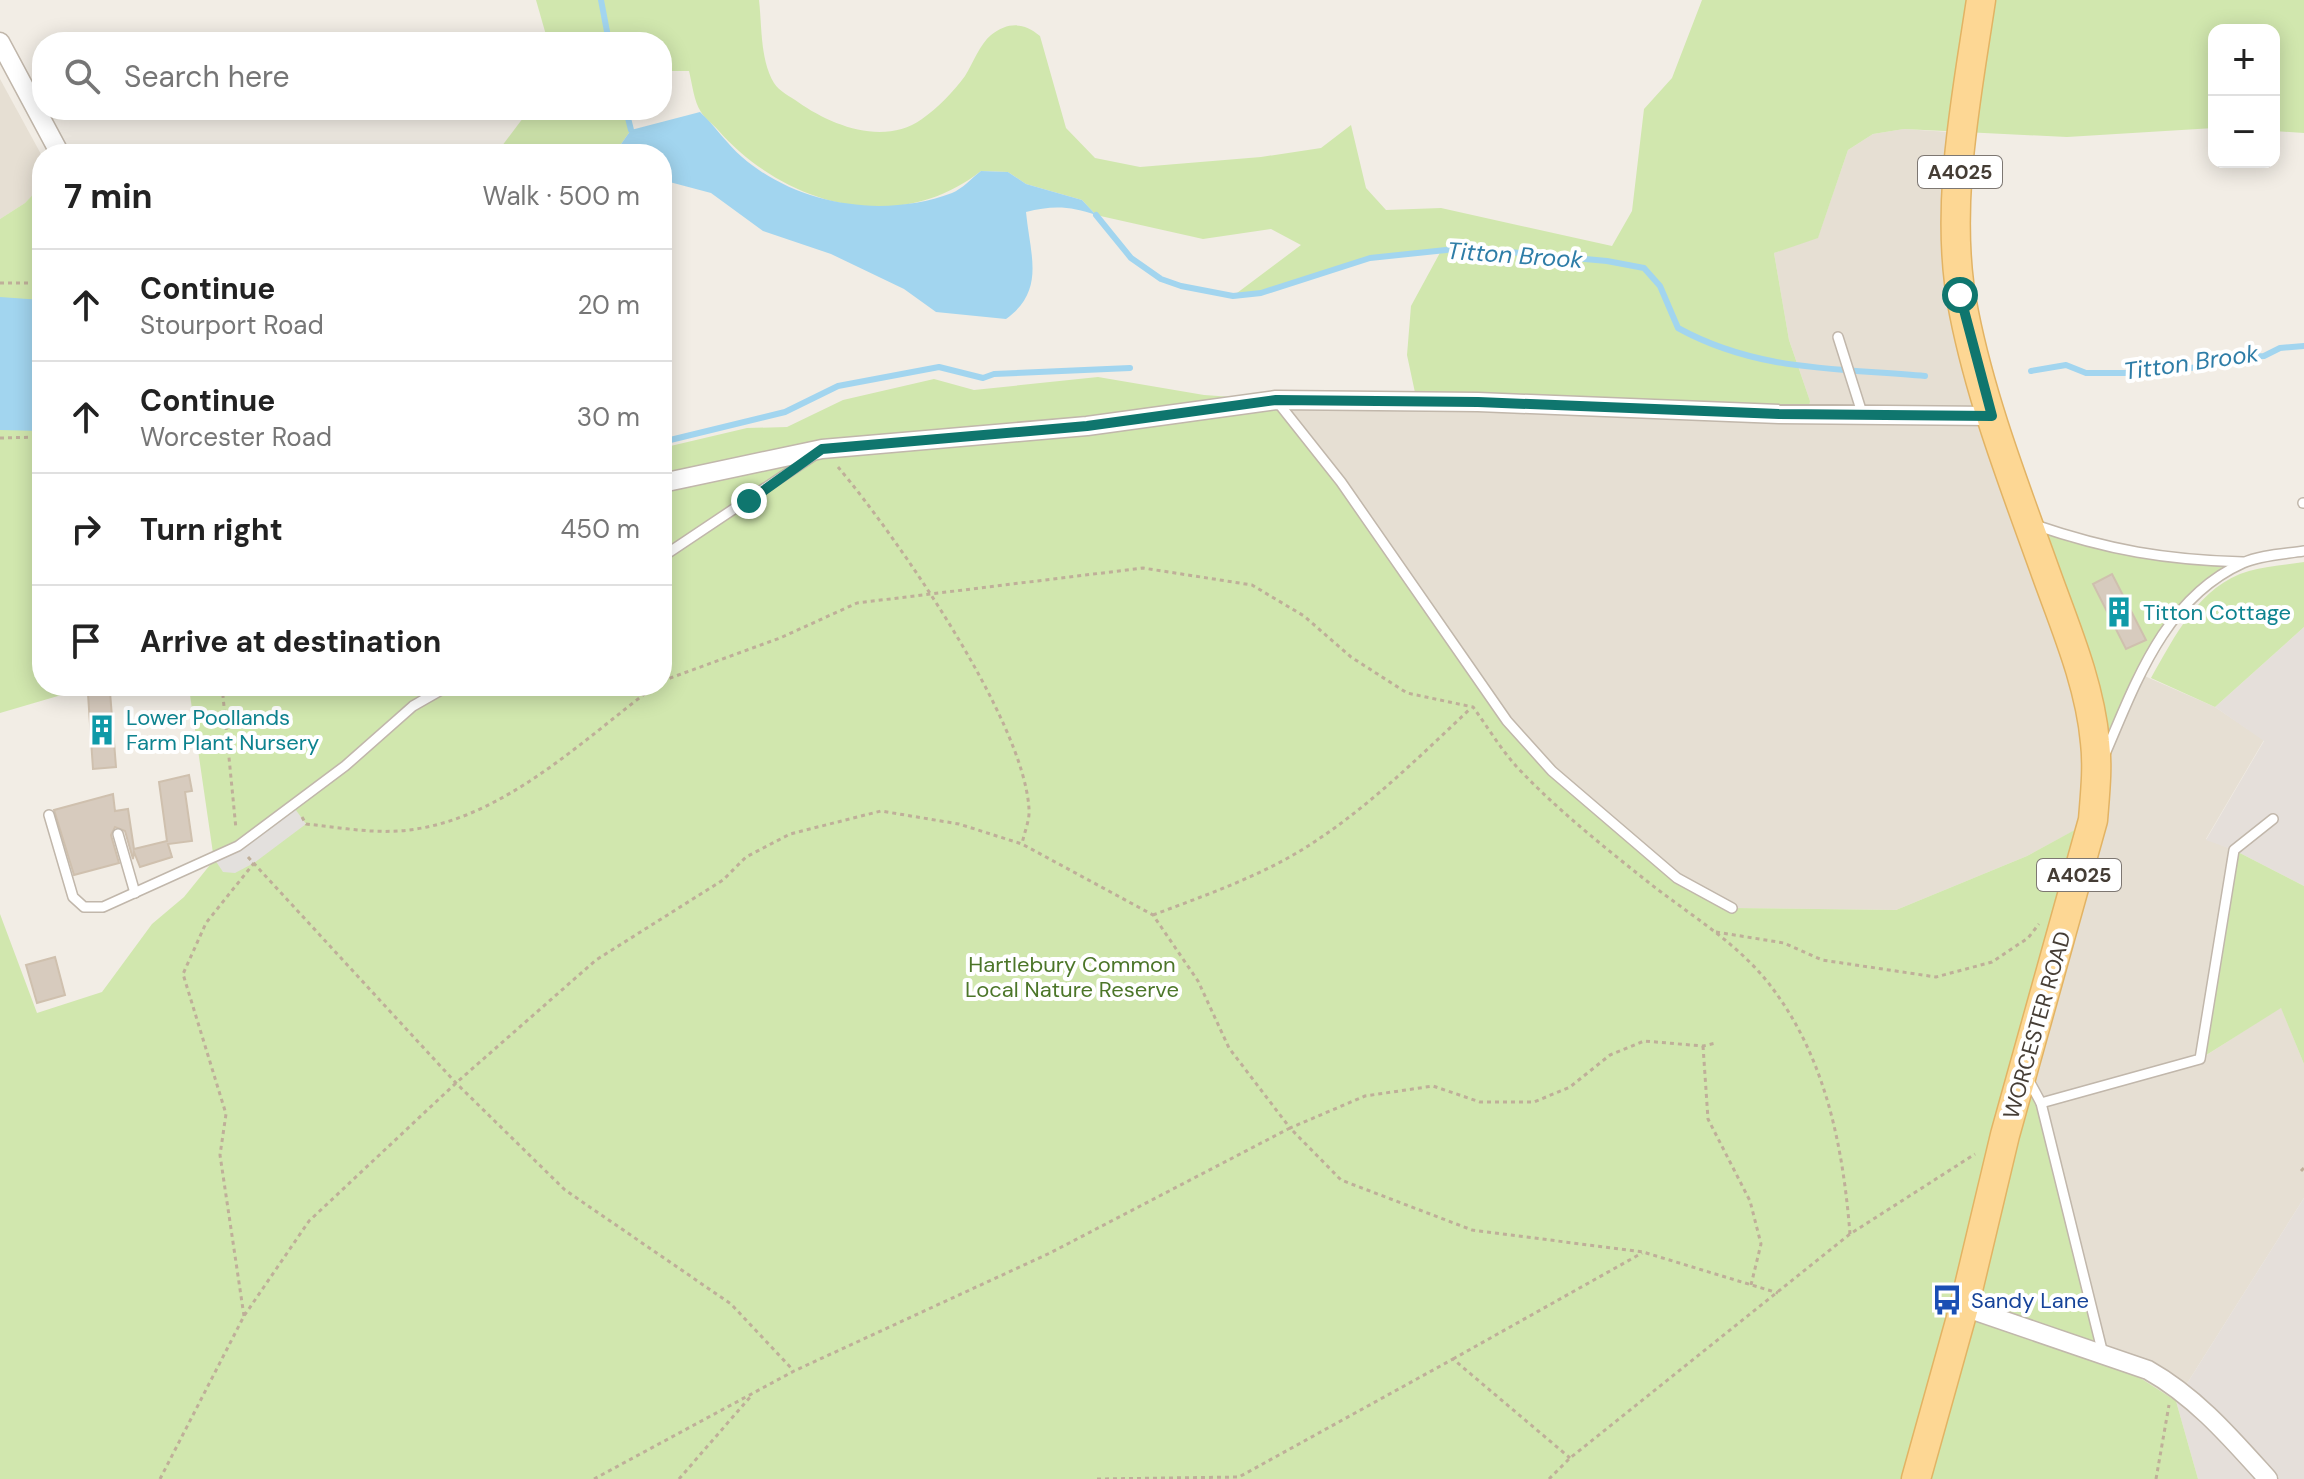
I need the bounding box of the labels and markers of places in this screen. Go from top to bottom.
building icon: Titton Cottage [2102,595,2136,629]
place label: Titton Cottage [2143,598,2291,627]
place label: Lower Poollands Farm Plant Nursery [126,703,319,757]
building icon: Lower Poollands Farm Plant Nursery [85,713,119,747]
bus stop icon: Sandy Lane [1930,1283,1964,1317]
place label: Sandy Lane [1971,1286,2089,1315]

